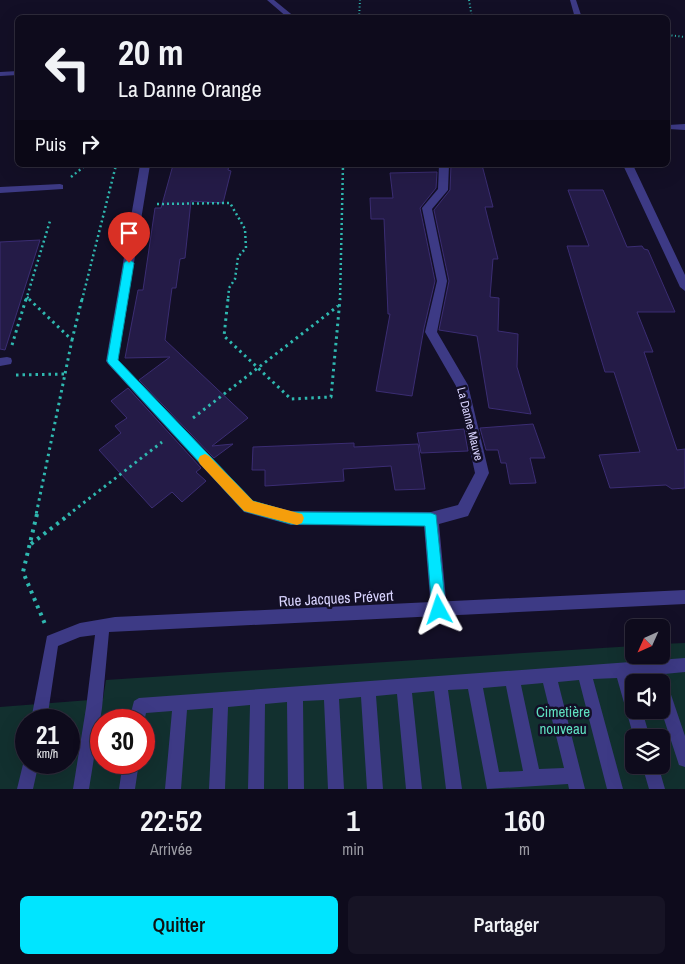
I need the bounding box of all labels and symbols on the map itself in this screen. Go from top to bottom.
pin [108,212,150,263]
street label: La Danne Mauve [453,386,487,462]
position arrow [412,583,464,635]
street label: Rue Jacques Prévert [278,584,394,611]
north arrow [625,619,670,664]
park label: Cimetière nouveau [536,701,590,739]
speed limit sign: 30 [90,709,155,774]

